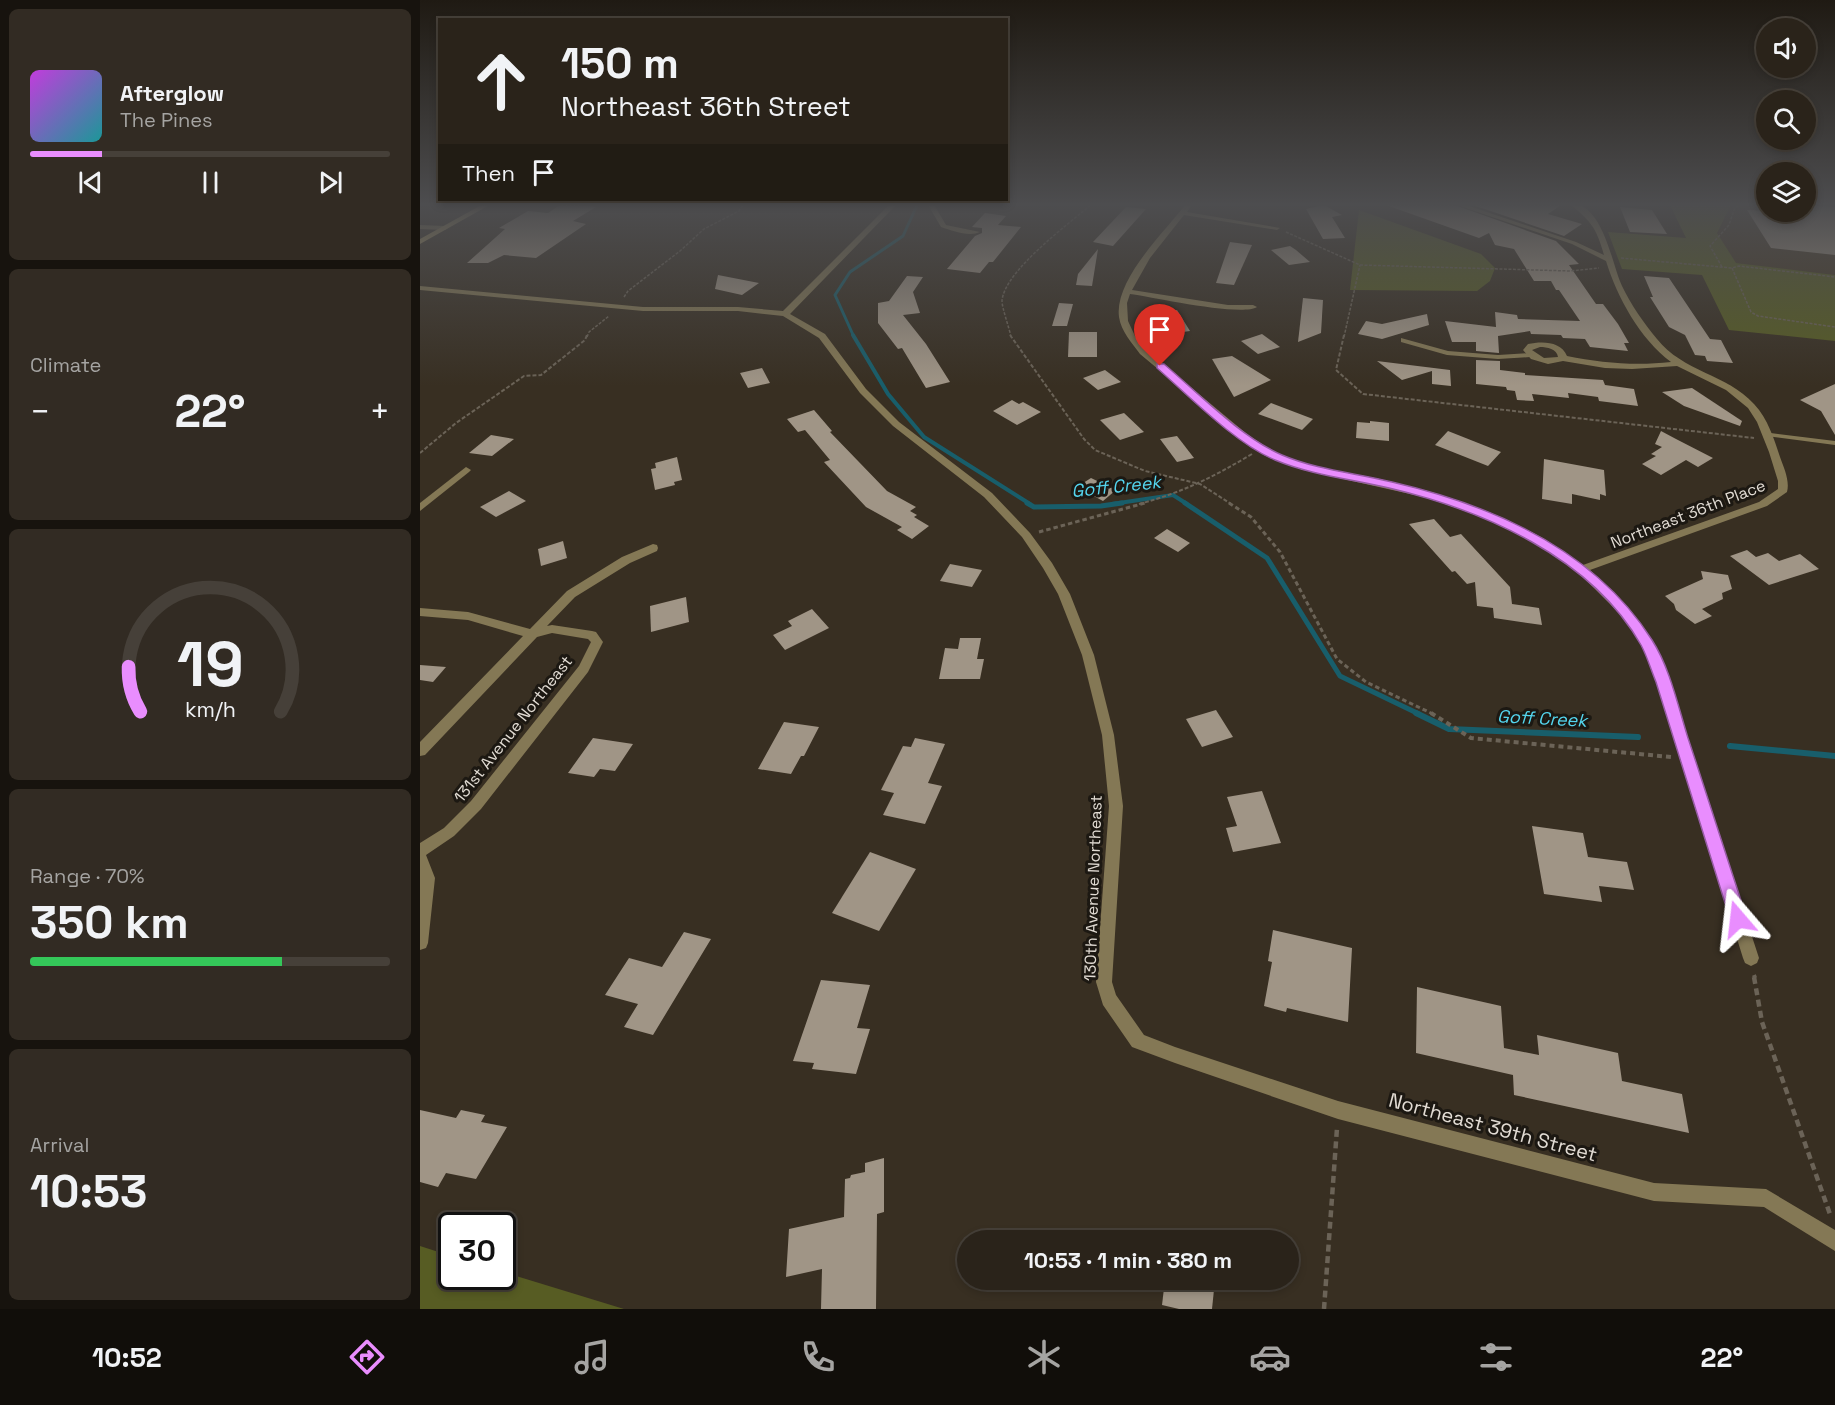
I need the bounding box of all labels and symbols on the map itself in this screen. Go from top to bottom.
pin [1134,304,1185,366]
water label: Goff Creek [1070,470,1164,502]
street label: Northeast 36th Place [1608,475,1768,553]
street label: 131st Avenue Northeast [449,651,577,807]
water label: Goff Creek [1496,704,1590,732]
street label: 130th Avenue Northeast [1079,795,1107,981]
position arrow [1706,887,1770,951]
street label: Northeast 39th Street [1386,1087,1600,1167]
speed limit sign: 30 [438,1212,516,1290]

